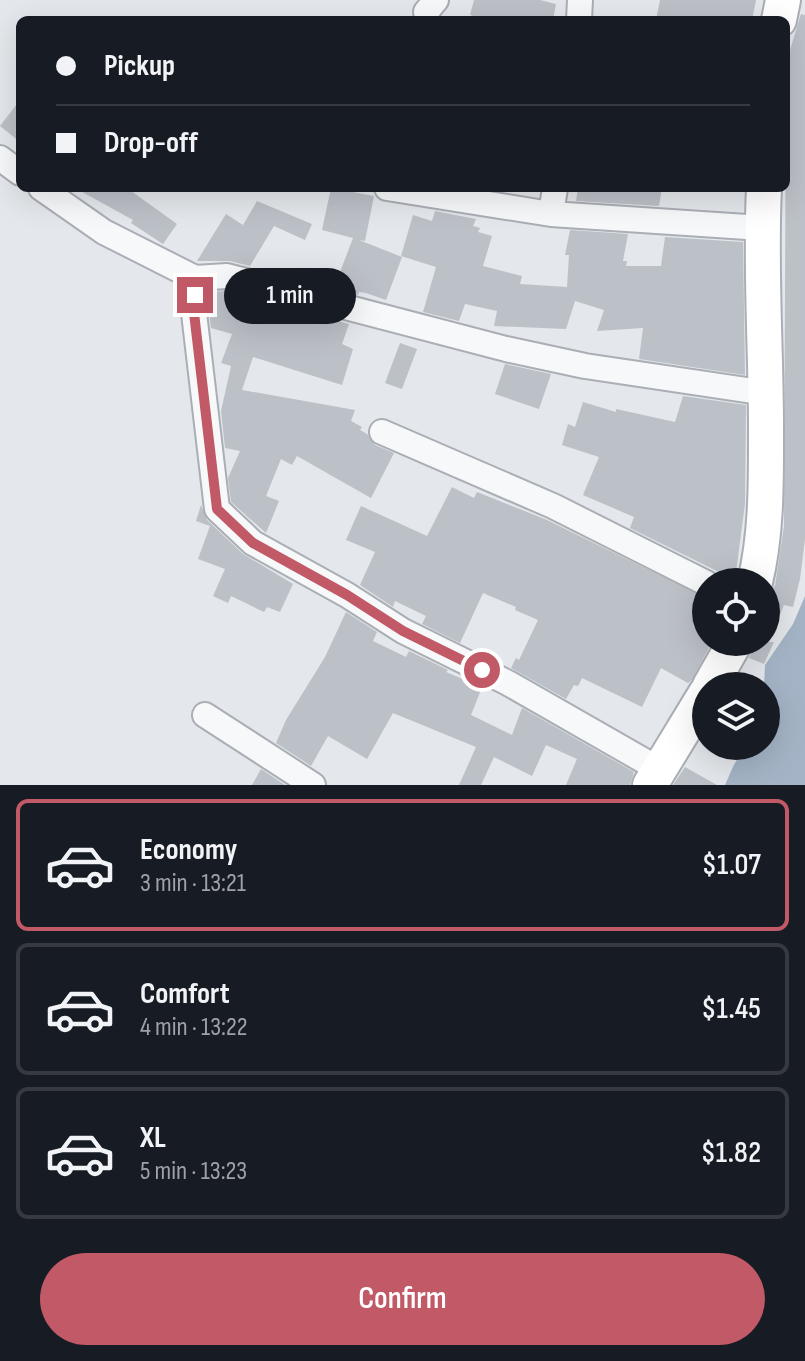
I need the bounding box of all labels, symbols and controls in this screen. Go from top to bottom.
text: Pickup [104,48,175,84]
text: Drop-off [104,125,198,161]
callout: 1 min [223,267,355,323]
route end [177,277,213,313]
text: 1 min [266,280,314,311]
map controls [692,568,780,760]
button: locate [692,568,780,656]
route start [464,652,500,688]
button: layers [692,672,780,760]
icon: car [44,829,116,901]
text: Economy [140,832,237,868]
text: $1.07 [702,847,761,883]
text: 3 min · 13:21 [140,868,246,899]
icon: car [44,973,116,1045]
text: Comfort [140,976,230,1012]
text: $1.45 [701,991,761,1027]
text: 4 min · 13:22 [140,1012,247,1043]
icon: car [44,1117,116,1189]
text: XL [140,1120,166,1156]
text: $1.82 [701,1135,761,1171]
text: 5 min · 13:23 [140,1156,247,1187]
button: Confirm [40,1253,765,1345]

